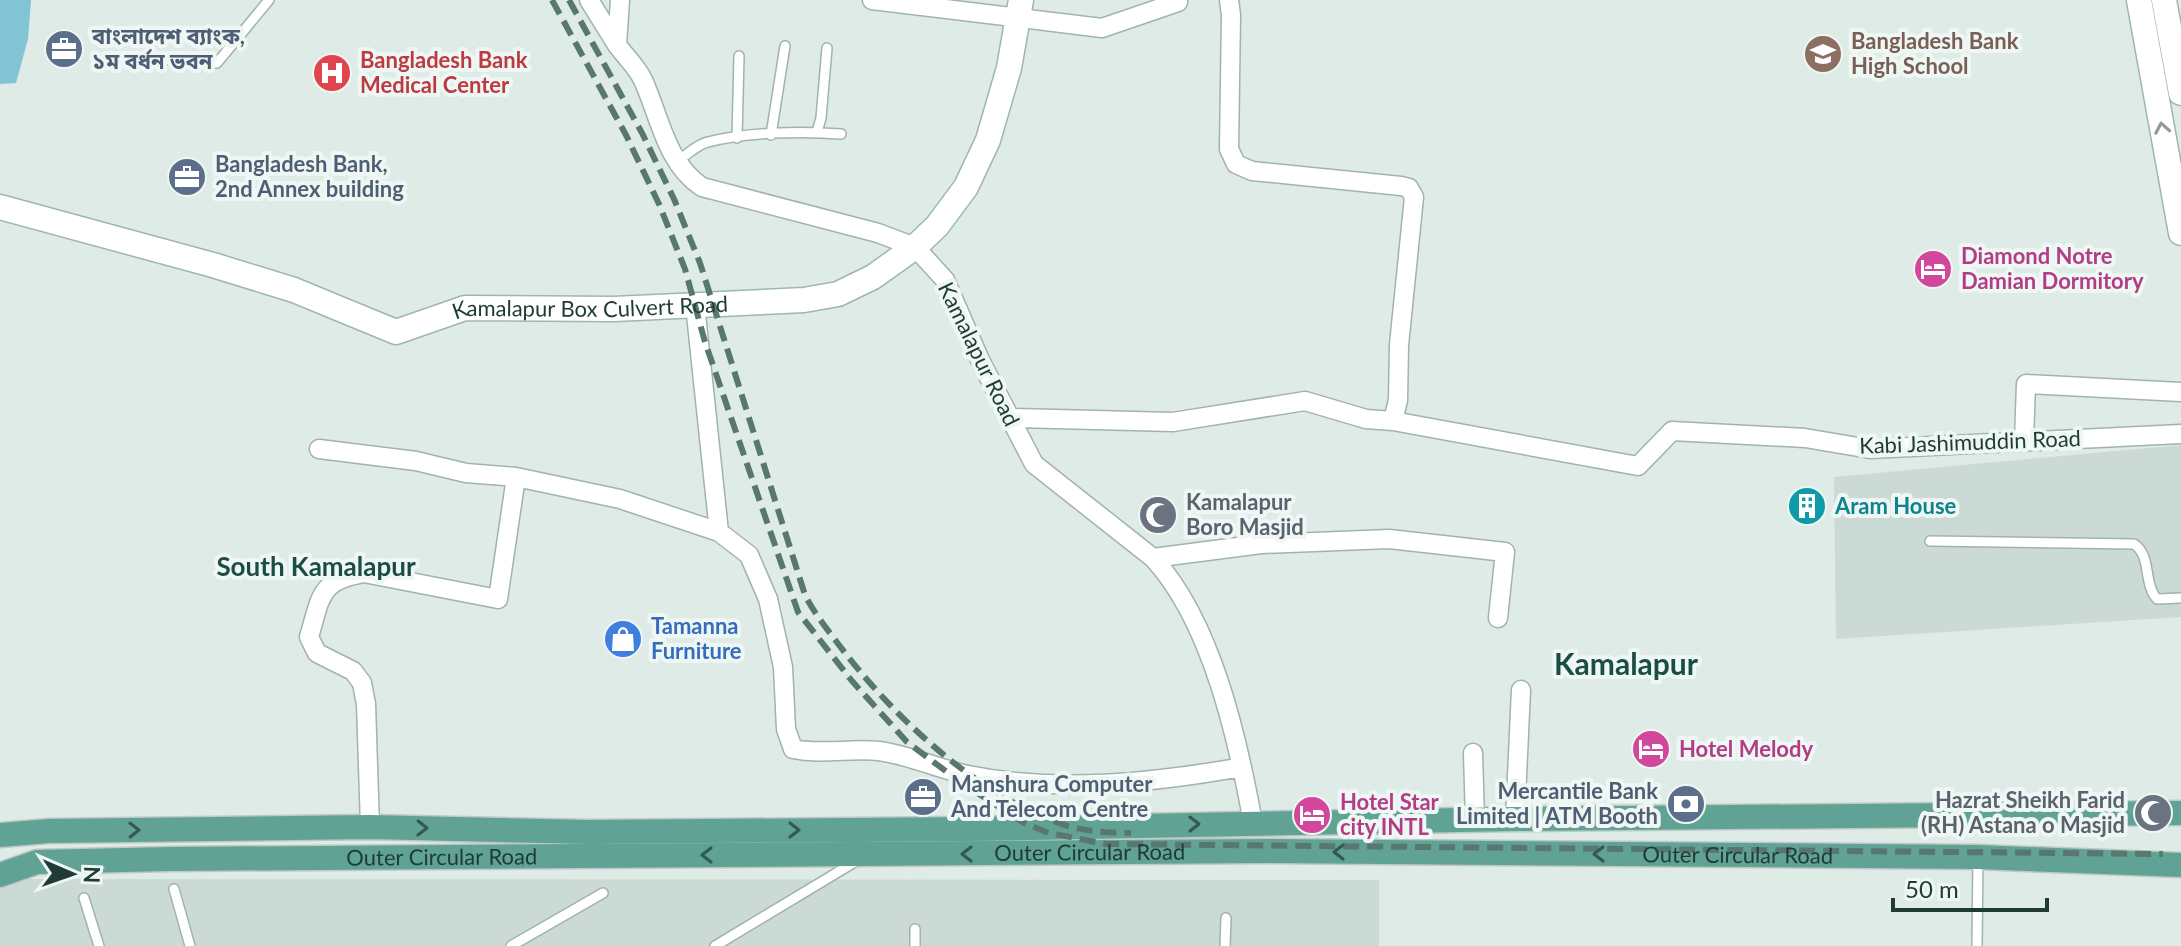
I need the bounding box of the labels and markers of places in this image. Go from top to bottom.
place label: বাংলাদেশ ব্যাংক, ১ম বর্ধন ভবন [91,22,245,74]
place label: Bangladesh Bank High School [1851,27,2019,79]
office icon: বাংলাদেশ ব্যাংক, ১ম বর্ধন ভবন [43,28,85,70]
school or university icon: Bangladesh Bank High School [1802,33,1844,75]
place label: Bangladesh Bank Medical Center [360,46,528,98]
hospital icon: Bangladesh Bank Medical Center [311,52,353,94]
place label: Bangladesh Bank, 2nd Annex building [215,150,404,202]
office icon: Bangladesh Bank, 2nd Annex building [166,156,208,198]
place label: Diamond Notre Damian Dormitory [1961,242,2144,294]
hotel icon: Diamond Notre Damian Dormitory [1912,248,1954,290]
building icon: Aram House [1786,485,1828,527]
place label: Kamalapur Boro Masjid [1186,488,1304,540]
place label: Aram House [1834,492,1957,519]
mosque icon: Kamalapur Boro Masjid [1137,494,1179,536]
place label: Tamanna Furniture [651,612,742,664]
shop icon: Tamanna Furniture [602,618,644,660]
hotel icon: Hotel Melody [1630,728,1672,770]
place label: Hotel Melody [1679,735,1813,762]
place label: Manshura Computer And Telecom Centre [950,770,1153,822]
office icon: Manshura Computer And Telecom Centre [902,776,944,818]
place label: Mercantile Bank Limited | ATM Booth [1456,777,1658,829]
bank icon: Mercantile Bank Limited | ATM Booth [1665,783,1707,825]
place label: Hazrat Sheikh Farid (RH) Astana o Masjid [1921,786,2125,838]
place label: Hotel Star city INTL [1340,788,1440,840]
mosque icon: Hazrat Sheikh Farid (RH) Astana o Masjid [2132,792,2174,834]
hotel icon: Hotel Star city INTL [1291,794,1333,836]

